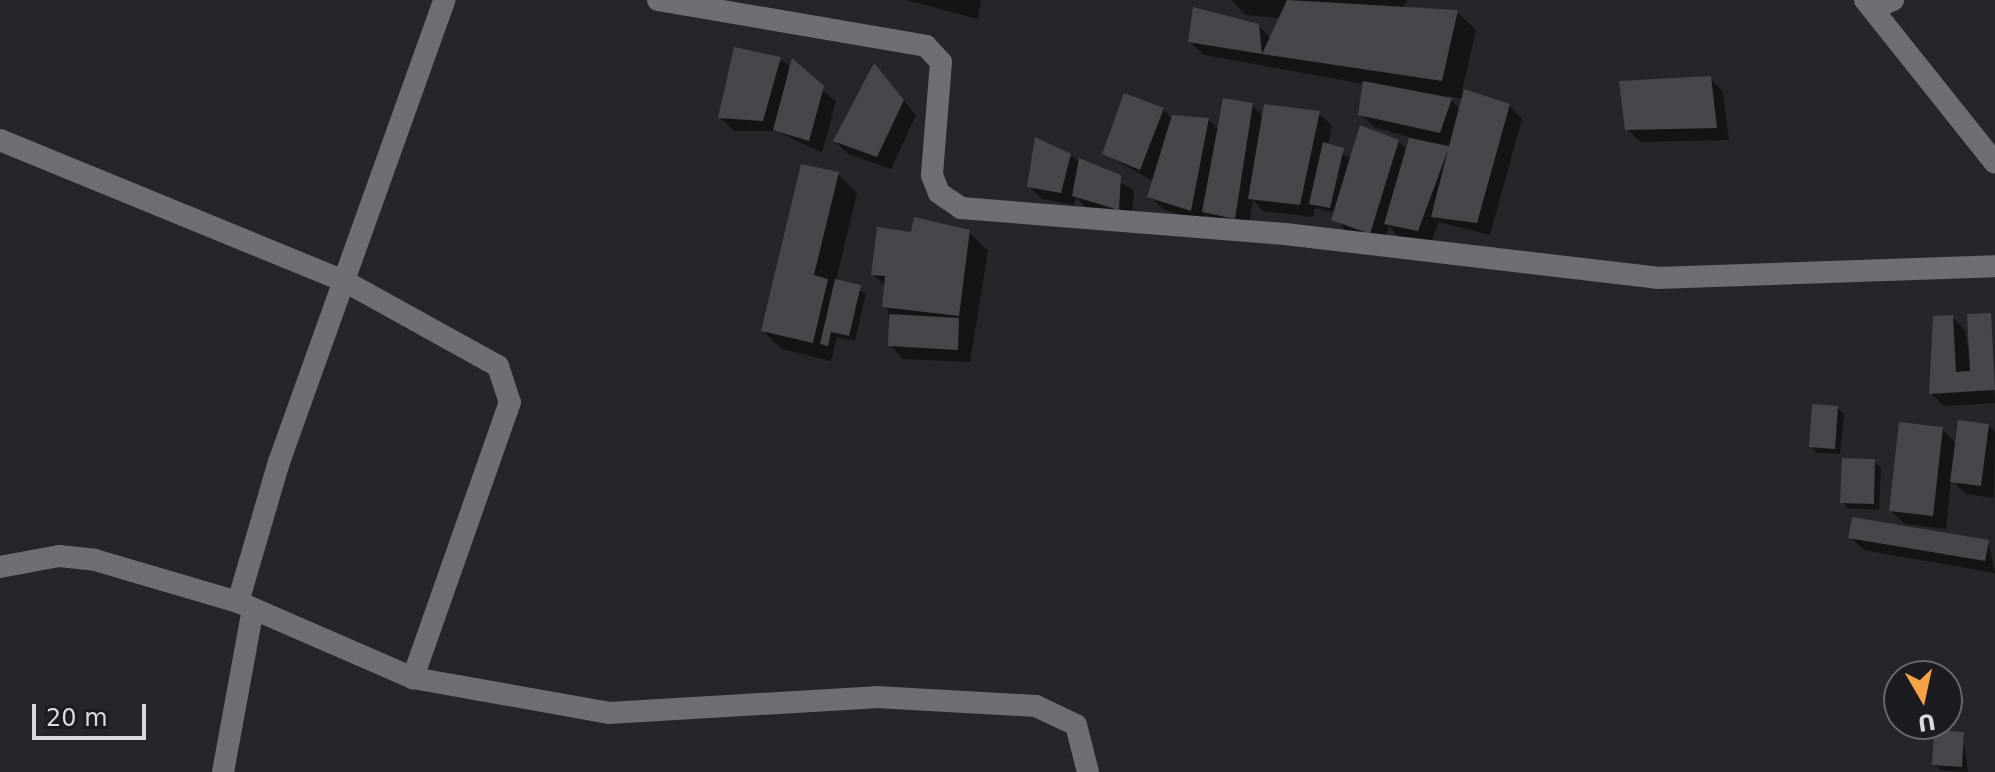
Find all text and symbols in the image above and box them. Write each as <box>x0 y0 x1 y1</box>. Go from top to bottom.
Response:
north arrow <box>1883 660 1963 740</box>
scale bar <box>36 688 150 738</box>
text: 20 m <box>46 704 108 732</box>
text: U <box>1916 708 1937 736</box>

